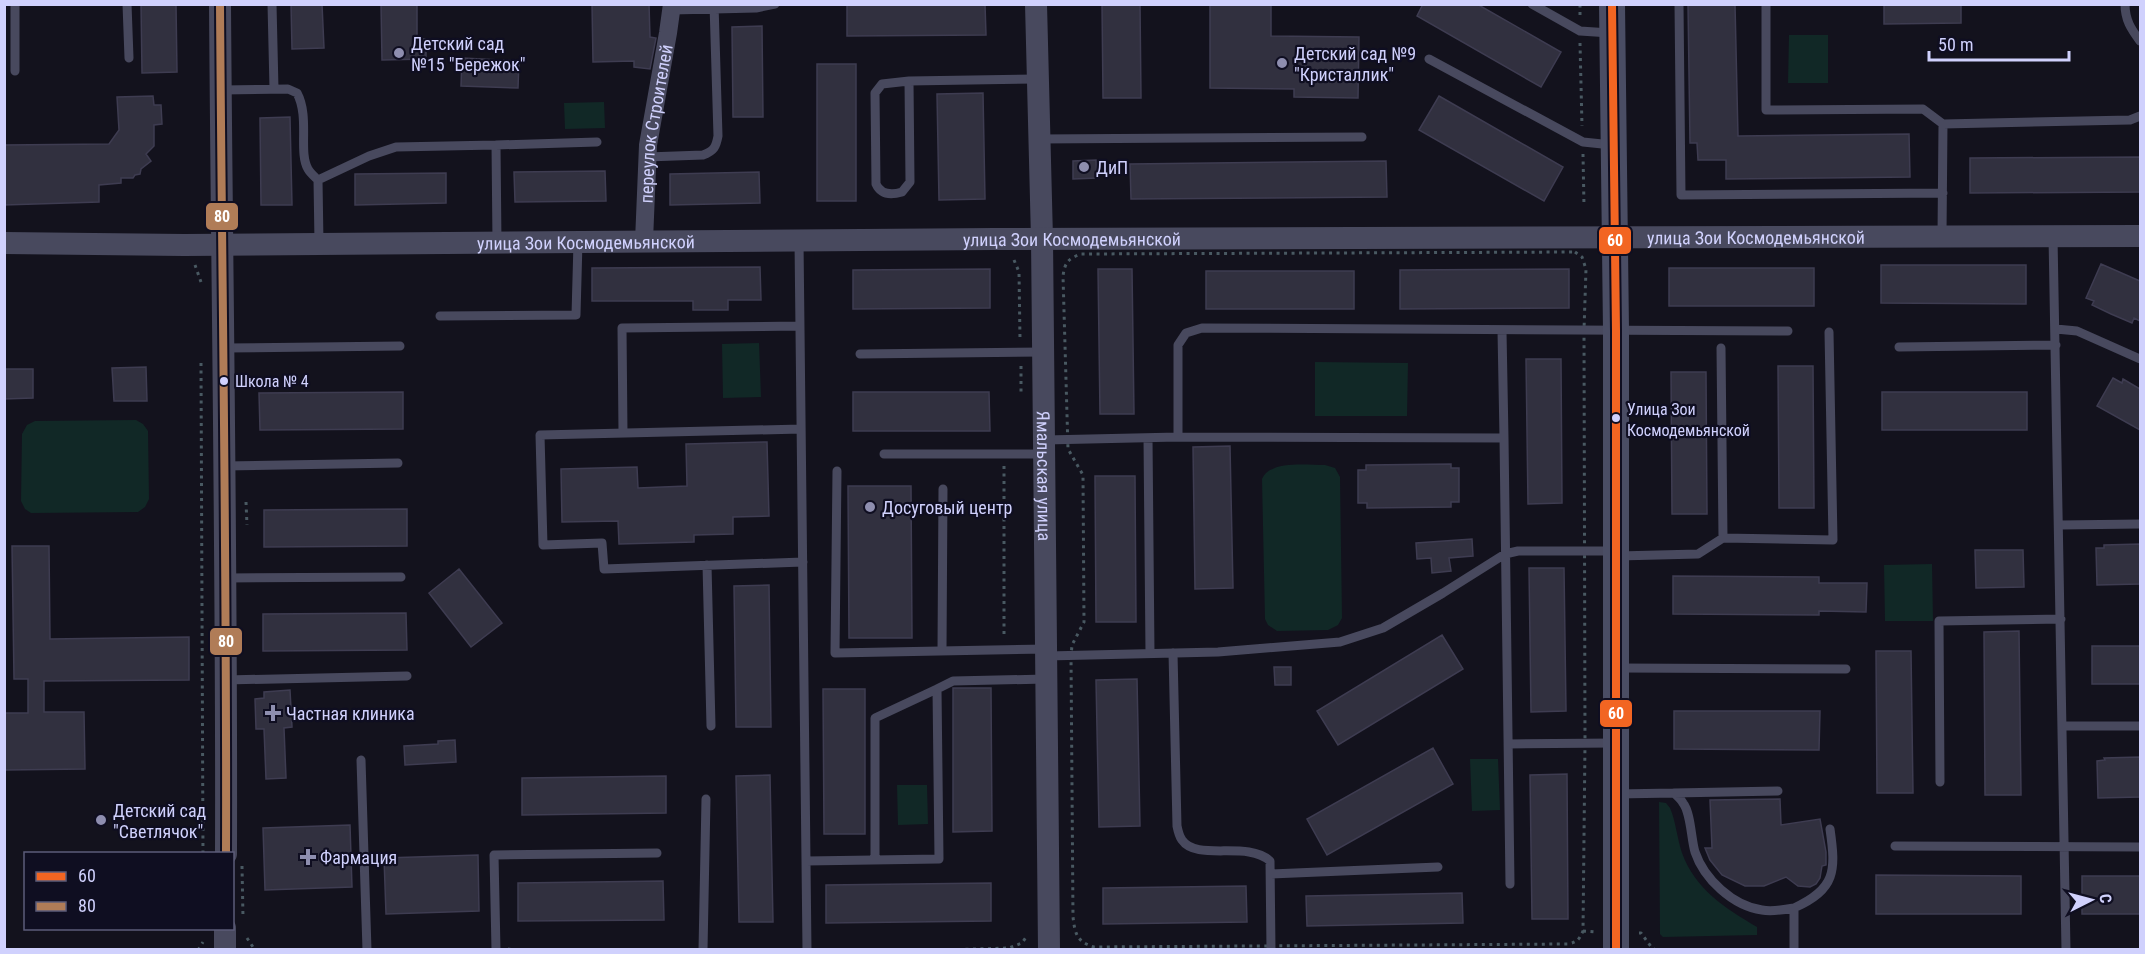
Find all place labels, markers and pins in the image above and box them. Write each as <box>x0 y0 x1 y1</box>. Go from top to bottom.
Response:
place label: Детский сад №15 "Бережок" <box>411 33 525 75</box>
place label: Детский сад №9 "Кристаллик" <box>1294 43 1416 85</box>
marker: Детский сад №15 "Бережок" <box>392 46 406 60</box>
marker: Детский сад №9 "Кристаллик" <box>1275 56 1289 70</box>
place label: ДиП <box>1096 157 1128 178</box>
marker: ДиП <box>1077 160 1091 174</box>
place label: Школа № 4 <box>235 372 309 391</box>
marker: Школа № 4 <box>218 375 230 387</box>
place label: Улица Зои Космодемьянской <box>1627 400 1750 440</box>
marker: Улица Зои Космодемьянской <box>1610 412 1622 424</box>
place label: Досуговый центр <box>882 497 1013 518</box>
marker: Досуговый центр <box>863 500 877 514</box>
place label: Частная клиника <box>286 703 415 724</box>
marker: Частная клиника <box>264 704 282 722</box>
place label: Детский сад "Светлячок" <box>113 800 207 842</box>
marker: Детский сад "Светлячок" <box>94 813 108 827</box>
place label: Фармация <box>320 847 397 868</box>
marker: Фармация <box>301 850 315 864</box>

